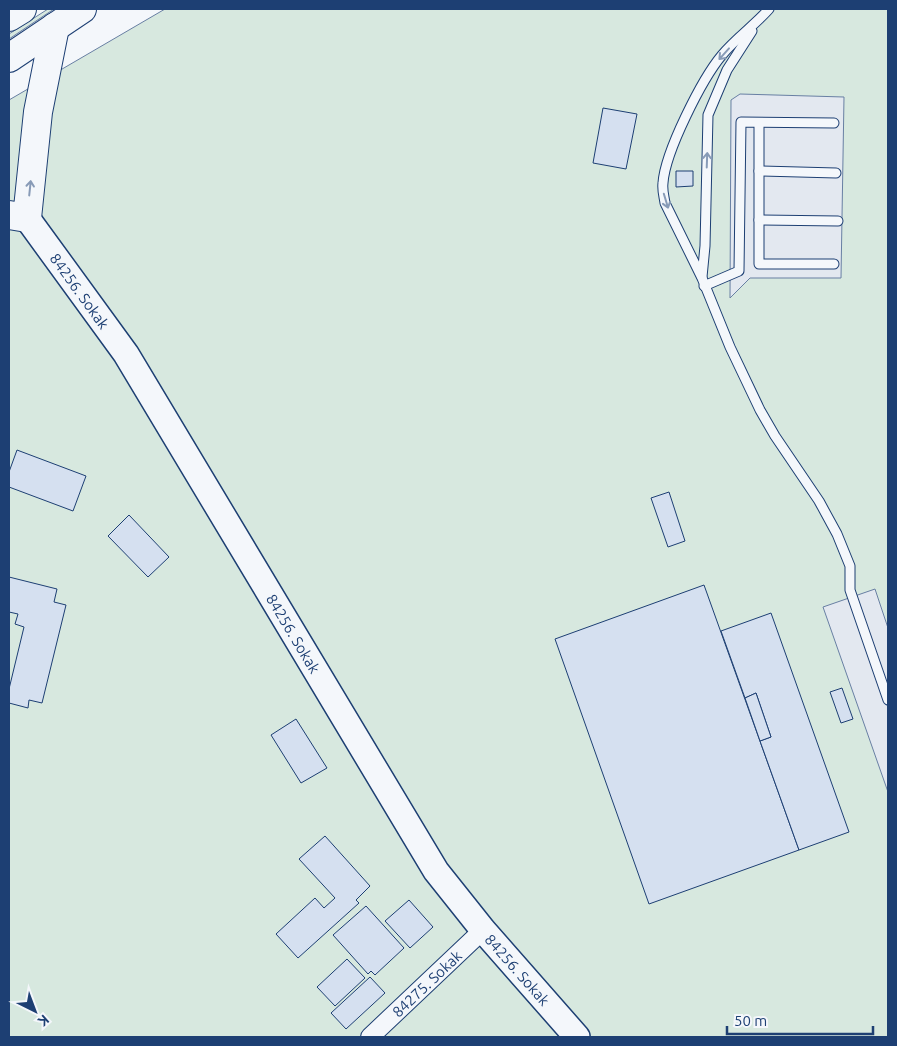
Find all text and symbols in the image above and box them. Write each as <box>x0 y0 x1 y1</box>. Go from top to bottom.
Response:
one-way arrow <box>718 47 730 60</box>
one-way arrow <box>702 152 712 168</box>
one-way arrow <box>25 180 35 196</box>
one-way arrow <box>661 192 671 208</box>
street label: 84256. Sokak <box>47 250 113 332</box>
street label: 84256. Sokak <box>263 591 324 676</box>
street label: 84256. Sokak <box>482 930 554 1009</box>
street label: 84275. Sokak <box>388 946 465 1020</box>
north arrow <box>10 986 60 1036</box>
scale bar <box>727 1004 873 1036</box>
text: K <box>34 1012 53 1030</box>
text: 50 m <box>734 1012 767 1029</box>

